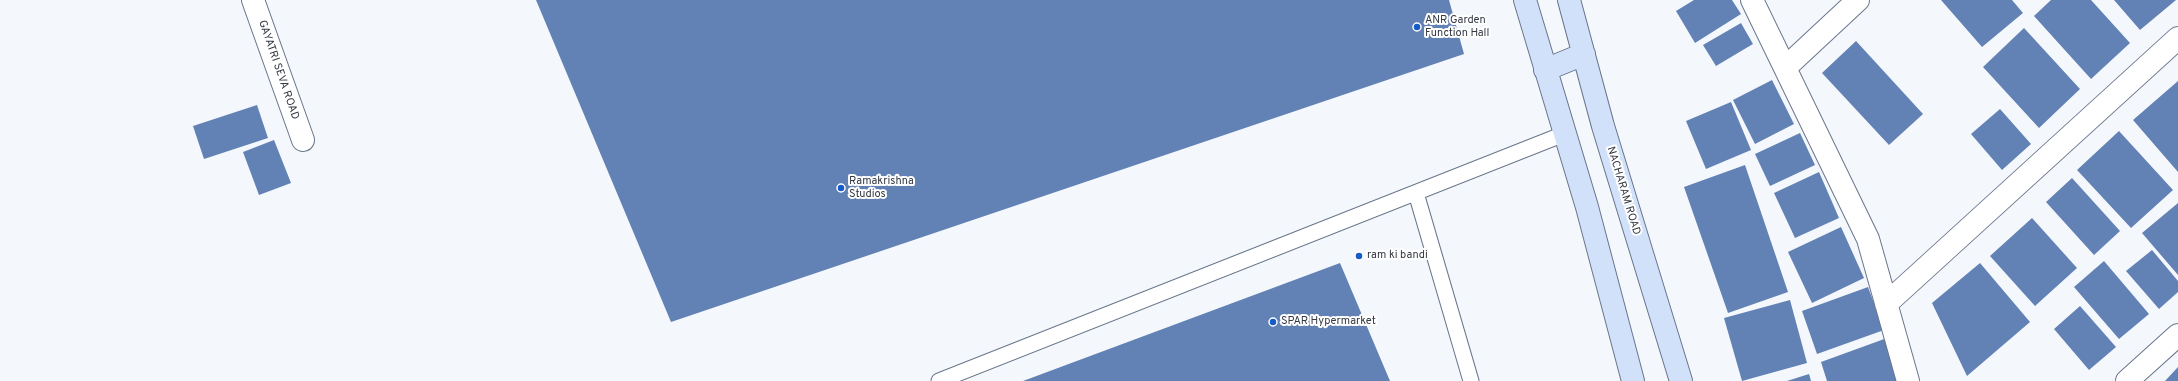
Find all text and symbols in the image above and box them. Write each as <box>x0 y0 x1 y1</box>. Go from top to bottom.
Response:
place label: ANR Garden Function Hall <box>1425 14 1489 40</box>
street label: GAYATRI SEVA ROAD <box>255 19 301 121</box>
marker: ANR Garden Function Hall <box>1412 22 1422 32</box>
street label: NACHARAM ROAD <box>1603 145 1643 237</box>
place label: Ramakrishna Studios <box>849 175 914 201</box>
marker: Ramakrishna Studios <box>836 183 846 193</box>
place label: ram ki bandi <box>1367 249 1428 263</box>
marker: ram ki bandi <box>1354 251 1364 261</box>
place label: SPAR Hypermarket <box>1281 315 1376 329</box>
marker: SPAR Hypermarket <box>1268 317 1278 327</box>

